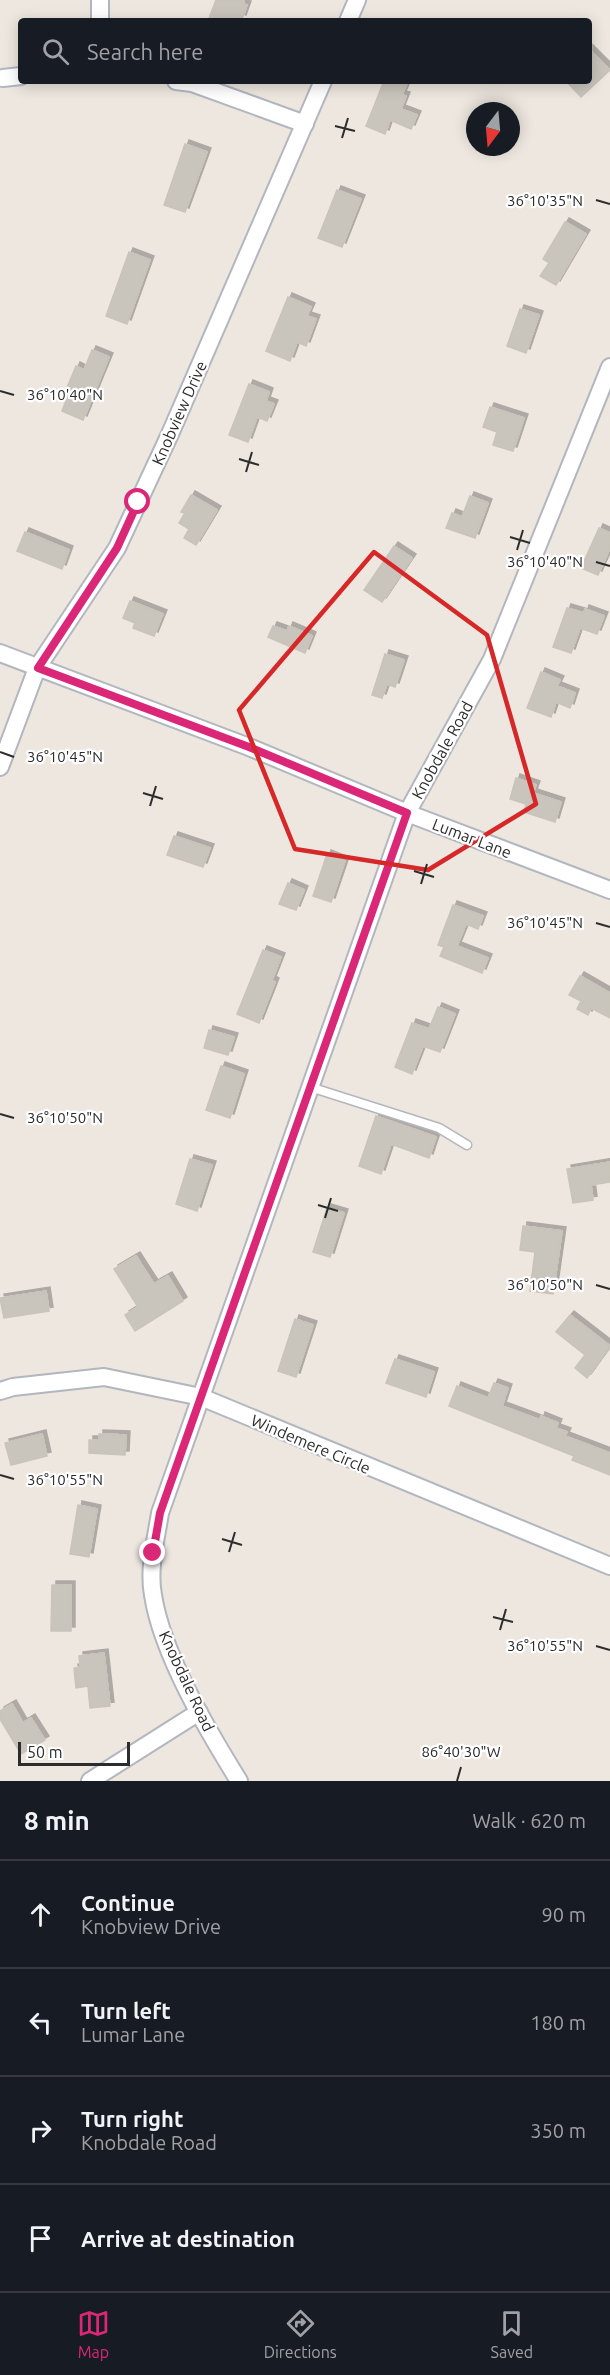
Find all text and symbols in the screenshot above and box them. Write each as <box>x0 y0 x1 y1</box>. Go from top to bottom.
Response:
search box <box>18 18 592 84</box>
icon: search <box>39 35 72 68</box>
text: Search here <box>87 39 203 64</box>
north arrow <box>466 102 520 156</box>
text: 36°10'35"N <box>507 192 583 209</box>
street label: Knobview Drive <box>148 358 210 468</box>
text: 36°10'40"N <box>27 386 103 403</box>
route start <box>124 488 150 514</box>
text: 36°10'40"N <box>507 553 583 570</box>
street label: Knobdale Road <box>408 698 476 802</box>
text: 36°10'45"N <box>27 748 103 765</box>
street label: Lumar Lane <box>430 815 514 861</box>
text: 36°10'45"N <box>507 914 583 931</box>
text: 36°10'50"N <box>27 1109 103 1126</box>
text: 36°10'50"N <box>507 1276 583 1293</box>
street label: Windemere Circle <box>249 1411 373 1477</box>
text: 36°10'55"N <box>27 1471 103 1488</box>
route end <box>139 1539 165 1565</box>
street label: Knobdale Road <box>156 1628 218 1734</box>
text: 36°10'55"N <box>507 1637 583 1654</box>
scale bar <box>18 1739 130 1766</box>
text: 50 m <box>27 1743 63 1761</box>
text: 86°40'30"W <box>421 1743 501 1760</box>
text: 8 min <box>24 1806 90 1835</box>
text: Walk · 620 m <box>473 1809 586 1832</box>
text: Continue <box>81 1890 175 1915</box>
icon: ahead <box>24 1898 57 1931</box>
text: 90 m <box>542 1903 586 1926</box>
text: Knobview Drive <box>81 1915 221 1938</box>
text: Turn left <box>81 1998 171 2023</box>
icon: left <box>24 2006 57 2039</box>
text: 180 m <box>530 2011 586 2034</box>
text: Lumar Lane <box>81 2023 185 2046</box>
text: Turn right <box>81 2106 183 2131</box>
icon: right <box>24 2114 57 2147</box>
text: 350 m <box>530 2119 586 2142</box>
text: Knobdale Road <box>81 2131 217 2154</box>
icon: arrive <box>24 2222 57 2255</box>
text: Arrive at destination <box>81 2226 295 2251</box>
tab: Map <box>77 2307 110 2361</box>
tab: Directions <box>264 2307 337 2361</box>
tab: Saved <box>491 2307 533 2361</box>

